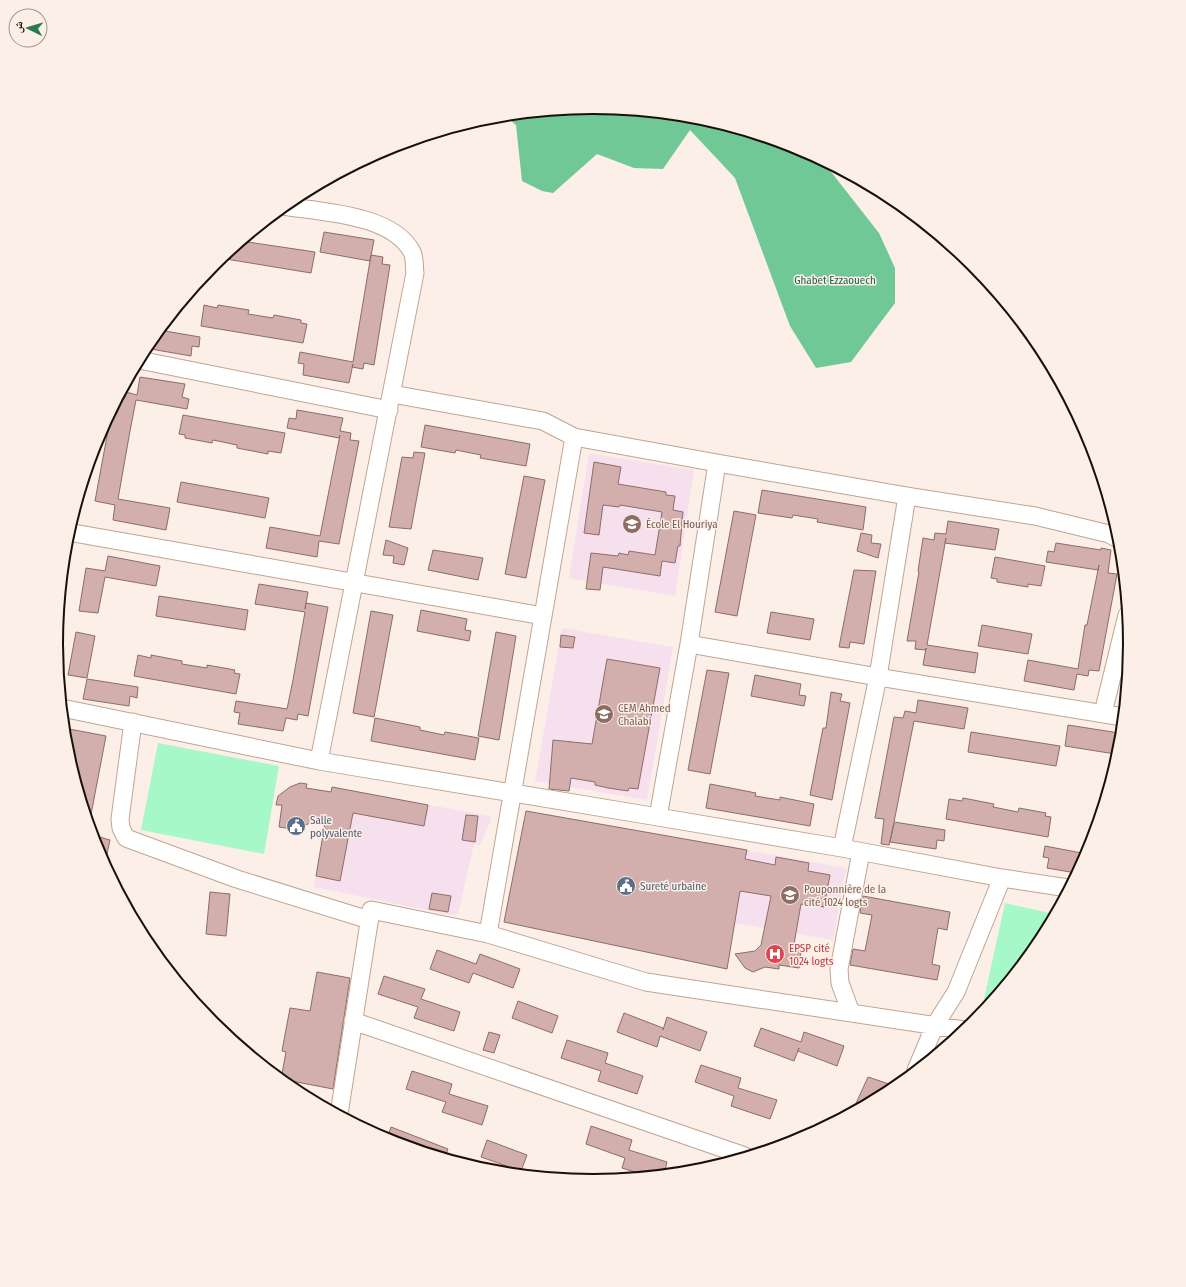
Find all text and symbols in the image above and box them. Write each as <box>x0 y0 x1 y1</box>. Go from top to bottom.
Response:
north arrow <box>8 8 48 48</box>
text: ش <box>12 20 27 34</box>
park label: Ghabet Ezzaouech <box>794 274 876 287</box>
school or university icon: École El Houriya <box>621 513 643 535</box>
place label: École El Houriya <box>646 517 718 531</box>
place label: CEM Ahmed Chalabi <box>618 702 671 728</box>
school or university icon: CEM Ahmed Chalabi <box>593 703 615 725</box>
place label: Salle polyvalente <box>310 814 362 840</box>
public building icon: Salle polyvalente <box>285 815 307 837</box>
public building icon: Sureté urbaine <box>615 875 637 897</box>
place label: Sureté urbaine <box>640 880 706 893</box>
place label: Pouponnière de la cité 1024 logts <box>804 883 886 909</box>
school or university icon: Pouponnière de la cité 1024 logts <box>779 884 801 906</box>
place label: EPSP cité 1024 logts <box>789 942 834 968</box>
hospital icon: EPSP cité 1024 logts <box>764 943 786 965</box>

